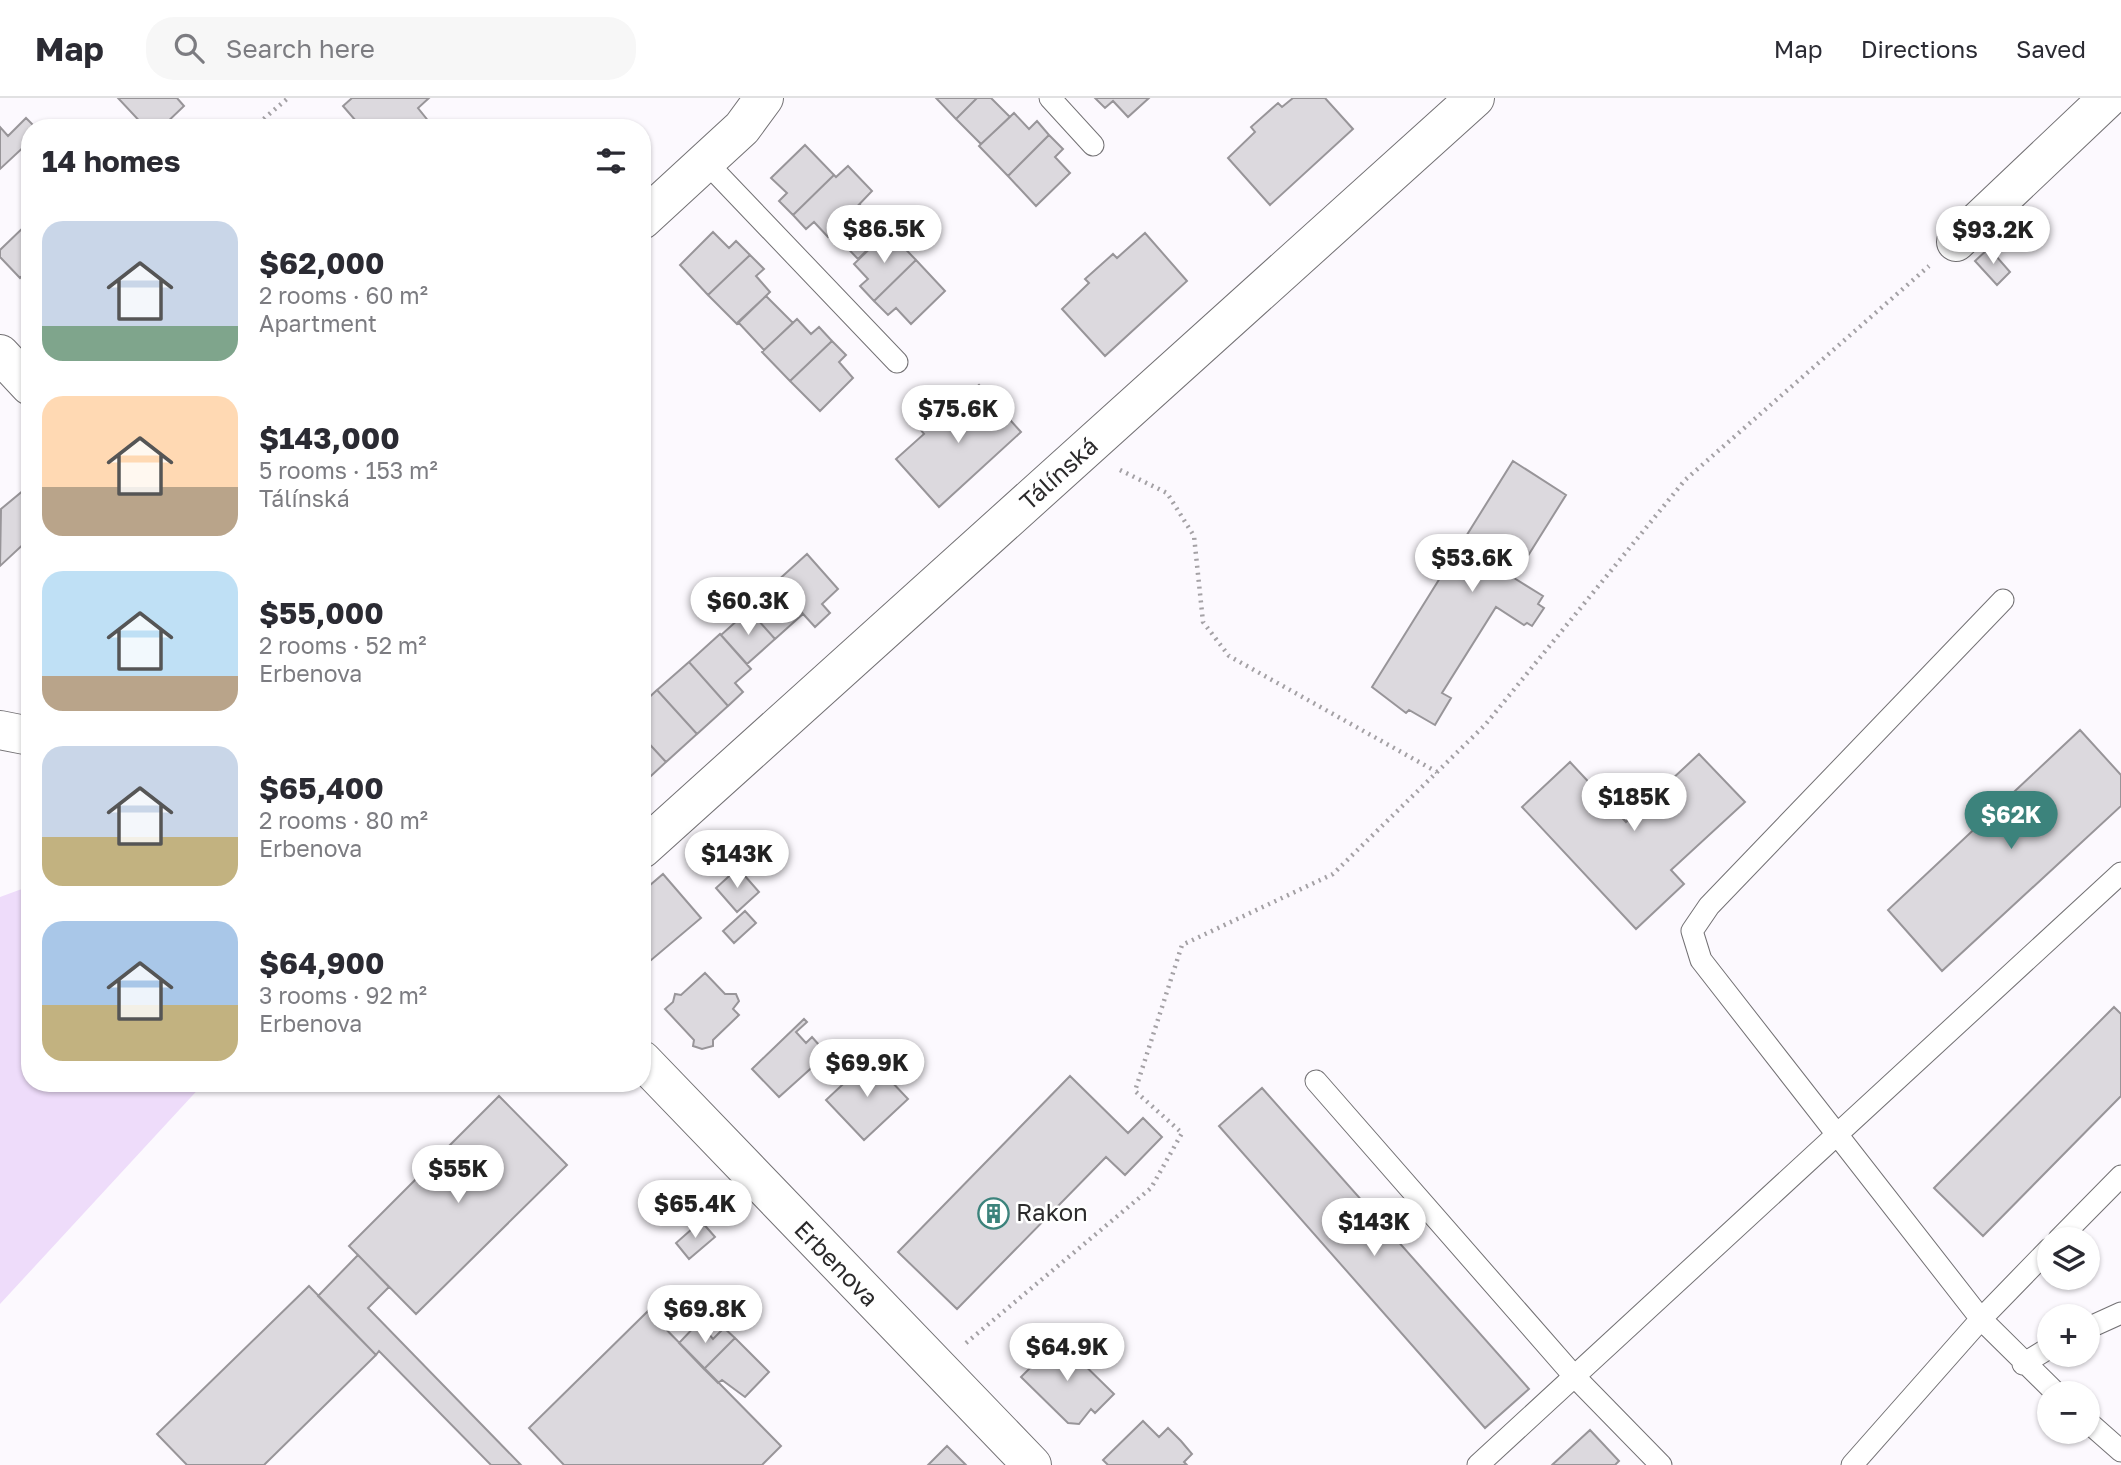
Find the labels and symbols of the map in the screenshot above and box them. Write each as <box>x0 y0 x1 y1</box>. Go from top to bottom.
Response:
pin: $86.5K <box>827 206 941 265</box>
pin: $93.2K <box>1936 206 2050 266</box>
pin: $75.6K <box>901 386 1015 445</box>
street label: Tálínská <box>1013 430 1103 515</box>
pin: $53.6K <box>1415 534 1529 594</box>
pin: $60.3K <box>691 578 805 637</box>
pin: $185K <box>1585 774 1683 833</box>
pin: $62K <box>1970 792 2052 851</box>
pin: $143K <box>688 830 786 890</box>
pin: $69.9K <box>810 1040 924 1099</box>
pin: $55K <box>417 1146 499 1205</box>
pin: $65.4K <box>638 1180 752 1240</box>
building icon: Rakon <box>976 1196 1010 1230</box>
place label: Rakon <box>1016 1197 1088 1226</box>
pin: $143K <box>1325 1198 1423 1258</box>
street label: Erbenova <box>789 1214 885 1312</box>
pin: $69.8K <box>648 1286 762 1345</box>
pin: $64.9K <box>1010 1324 1124 1383</box>

